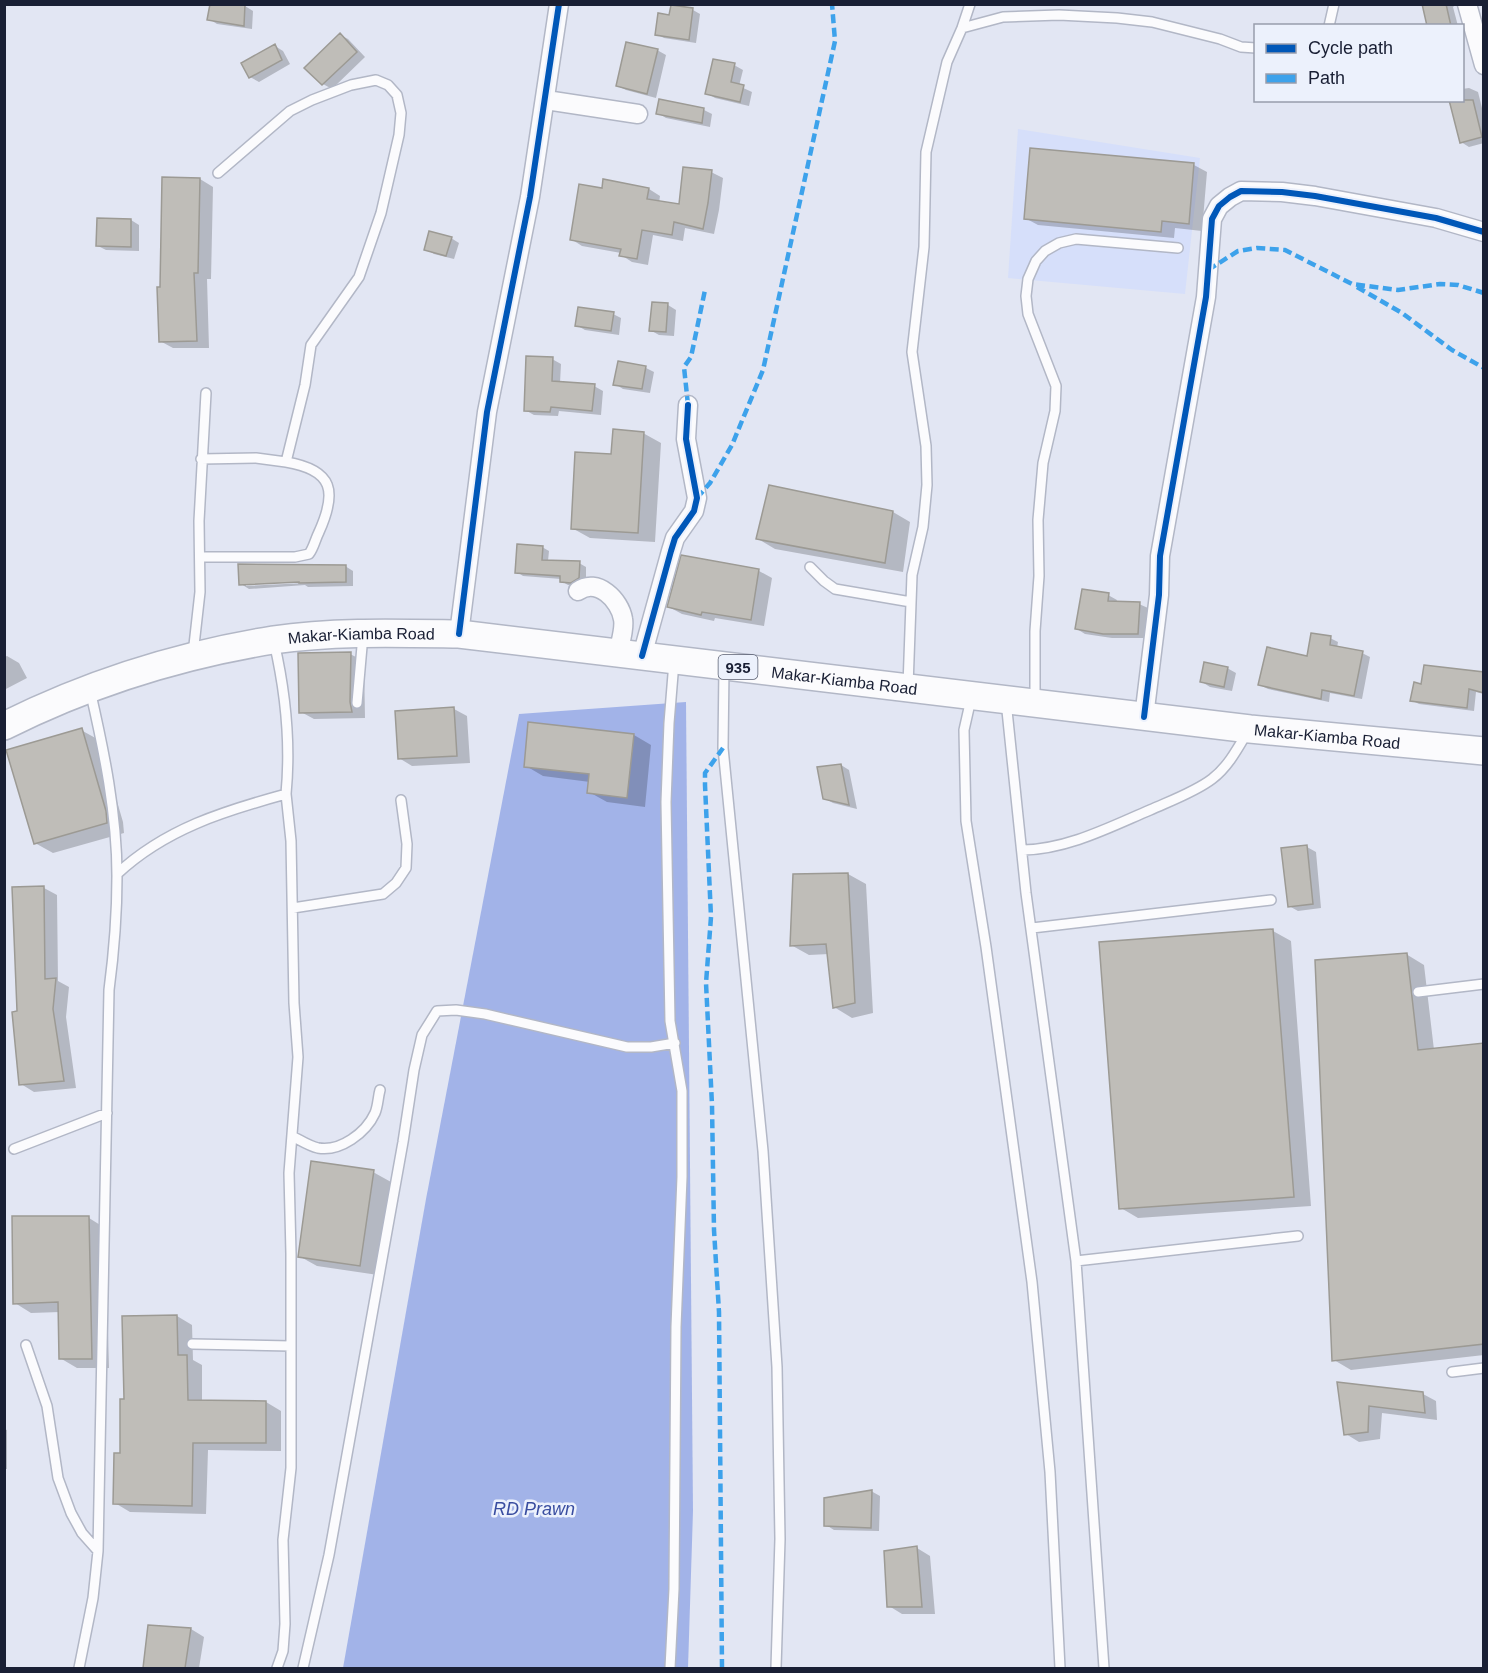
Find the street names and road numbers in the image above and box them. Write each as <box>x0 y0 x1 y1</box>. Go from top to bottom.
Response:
street label: Makar-Kiamba Road <box>287 625 435 646</box>
road number: 935 <box>718 655 758 679</box>
street label: Makar-Kiamba Road <box>771 663 918 697</box>
street label: Makar-Kiamba Road <box>1253 721 1401 752</box>

